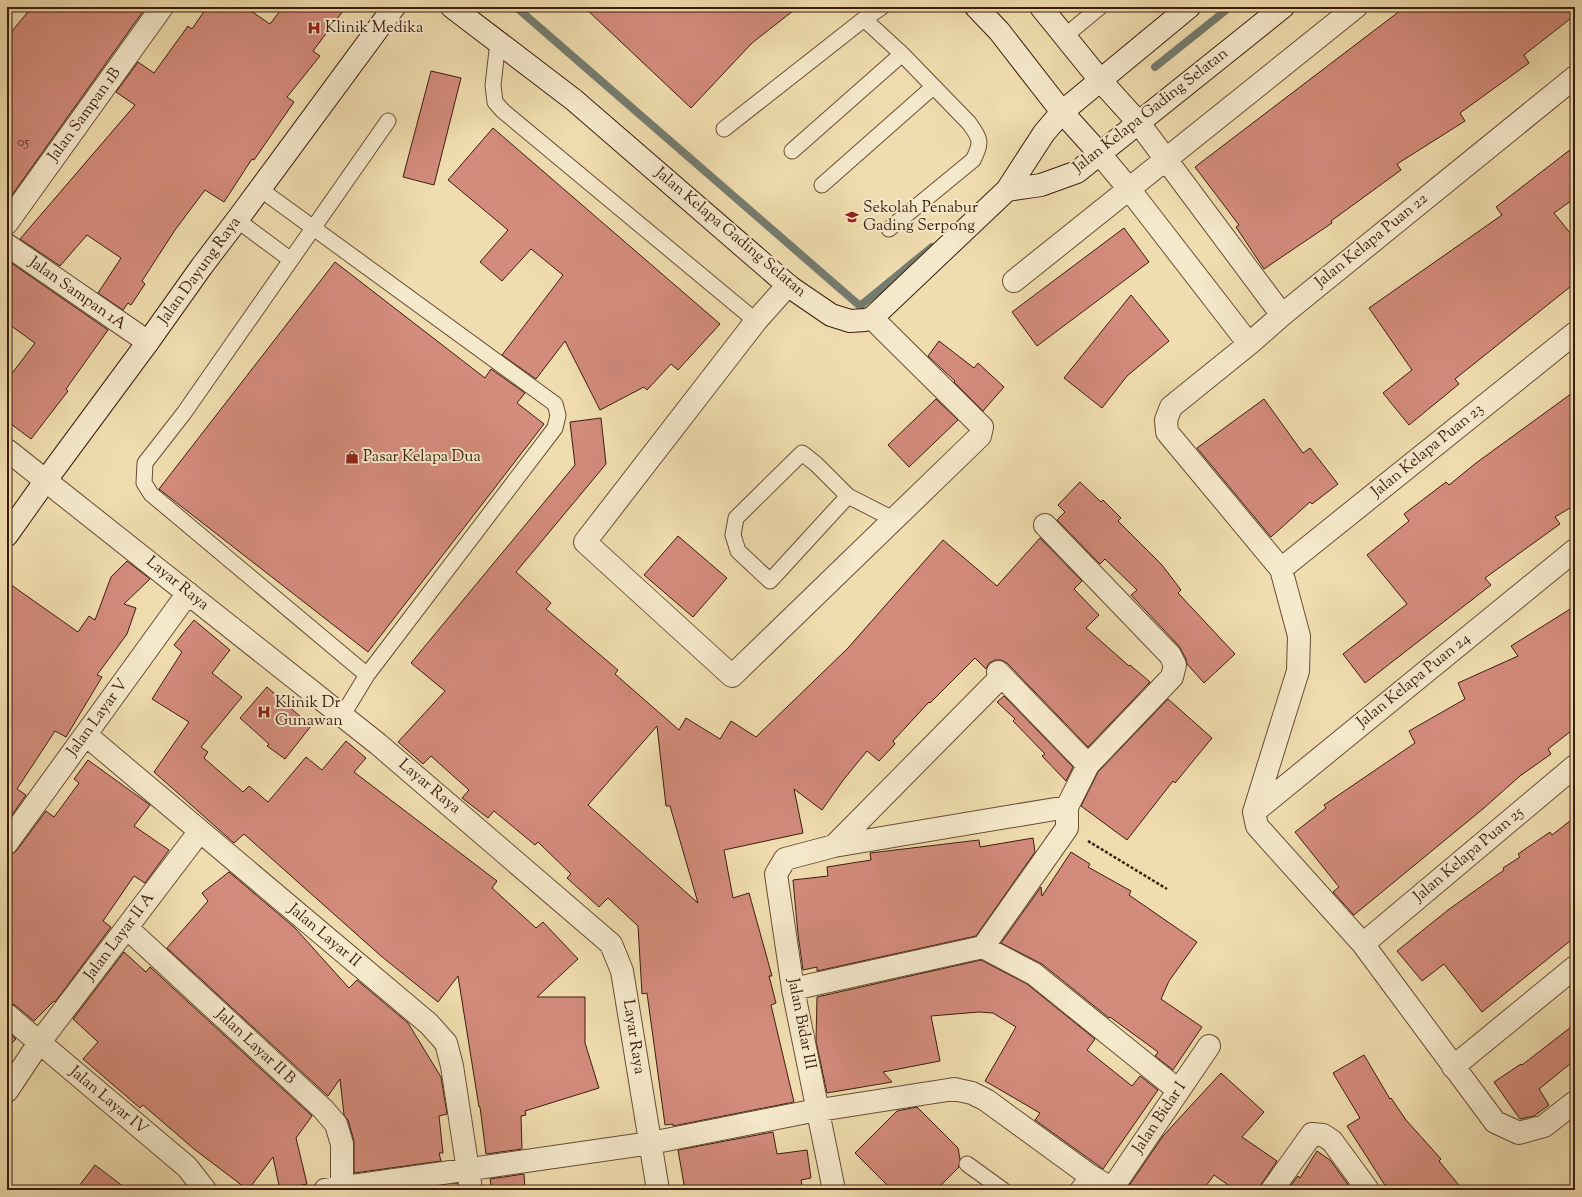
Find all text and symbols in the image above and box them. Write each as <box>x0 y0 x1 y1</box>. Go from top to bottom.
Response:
place label: Klinik Medika <box>325 17 424 40</box>
hospital icon: Klinik Medika <box>306 20 322 36</box>
street label: Jalan Kelapa Gading Selatan <box>1068 43 1234 180</box>
street label: Jalan Sampan 1B <box>42 63 127 168</box>
house number: 05 <box>17 133 29 153</box>
street label: Jalan Kelapa Gading Selatan <box>648 162 811 304</box>
street label: Jalan Kelapa Puan 22 <box>1310 188 1434 294</box>
place label: Sekolah Penabur Gading Serpong <box>863 197 978 238</box>
school or university icon: Sekolah Penabur Gading Serpong <box>844 209 860 225</box>
street label: Jalan Dayung Raya <box>152 212 247 330</box>
street label: Jalan Sampan 1A <box>23 251 130 336</box>
street label: Jalan Kelapa Puan 23 <box>1366 398 1489 504</box>
place label: Pasar Kelapa Dua <box>363 446 482 469</box>
shop icon: Pasar Kelapa Dua <box>344 449 360 465</box>
street label: Layar Raya <box>140 551 214 617</box>
street label: Jalan Kelapa Puan 24 <box>1352 628 1476 735</box>
street label: Jalan Layar V <box>61 674 134 762</box>
place label: Klinik Dr Gunawan <box>275 692 343 733</box>
hospital icon: Klinik Dr Gunawan <box>256 704 272 720</box>
street label: Layar Raya <box>393 754 466 820</box>
street label: Jalan Kelapa Puan 25 <box>1408 802 1529 909</box>
street label: Jalan Layar II A <box>79 888 161 987</box>
street label: Jalan Layar II <box>282 898 365 973</box>
street label: Jalan Bidar III <box>781 975 821 1072</box>
street label: Layar Raya <box>616 998 650 1077</box>
street label: Jalan Layar II B <box>209 1003 300 1090</box>
street label: Jalan Layar IV <box>63 1061 152 1141</box>
street label: Jalan Bidar I <box>1127 1078 1192 1159</box>

